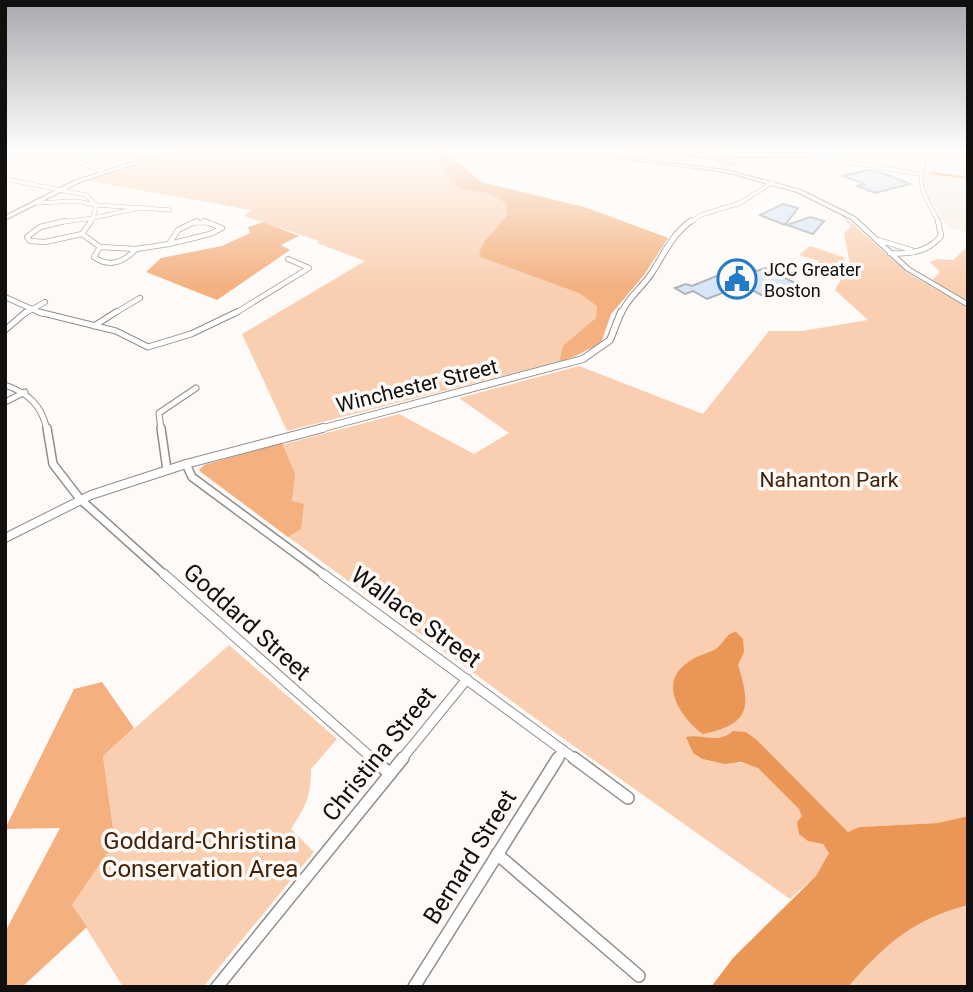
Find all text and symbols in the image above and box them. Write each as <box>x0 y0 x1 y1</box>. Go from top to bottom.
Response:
public building icon: JCC Greater Boston <box>716 258 758 300</box>
place label: JCC Greater Boston <box>764 259 861 301</box>
street label: Winchester Street <box>334 354 500 418</box>
park label: Nahanton Park <box>760 468 899 492</box>
street label: Goddard Street <box>178 558 316 686</box>
street label: Wallace Street <box>346 561 486 673</box>
street label: Christina Street <box>316 681 442 827</box>
street label: Bernard Street <box>418 785 522 929</box>
park label: Goddard-Christina Conservation Area <box>102 827 298 883</box>

